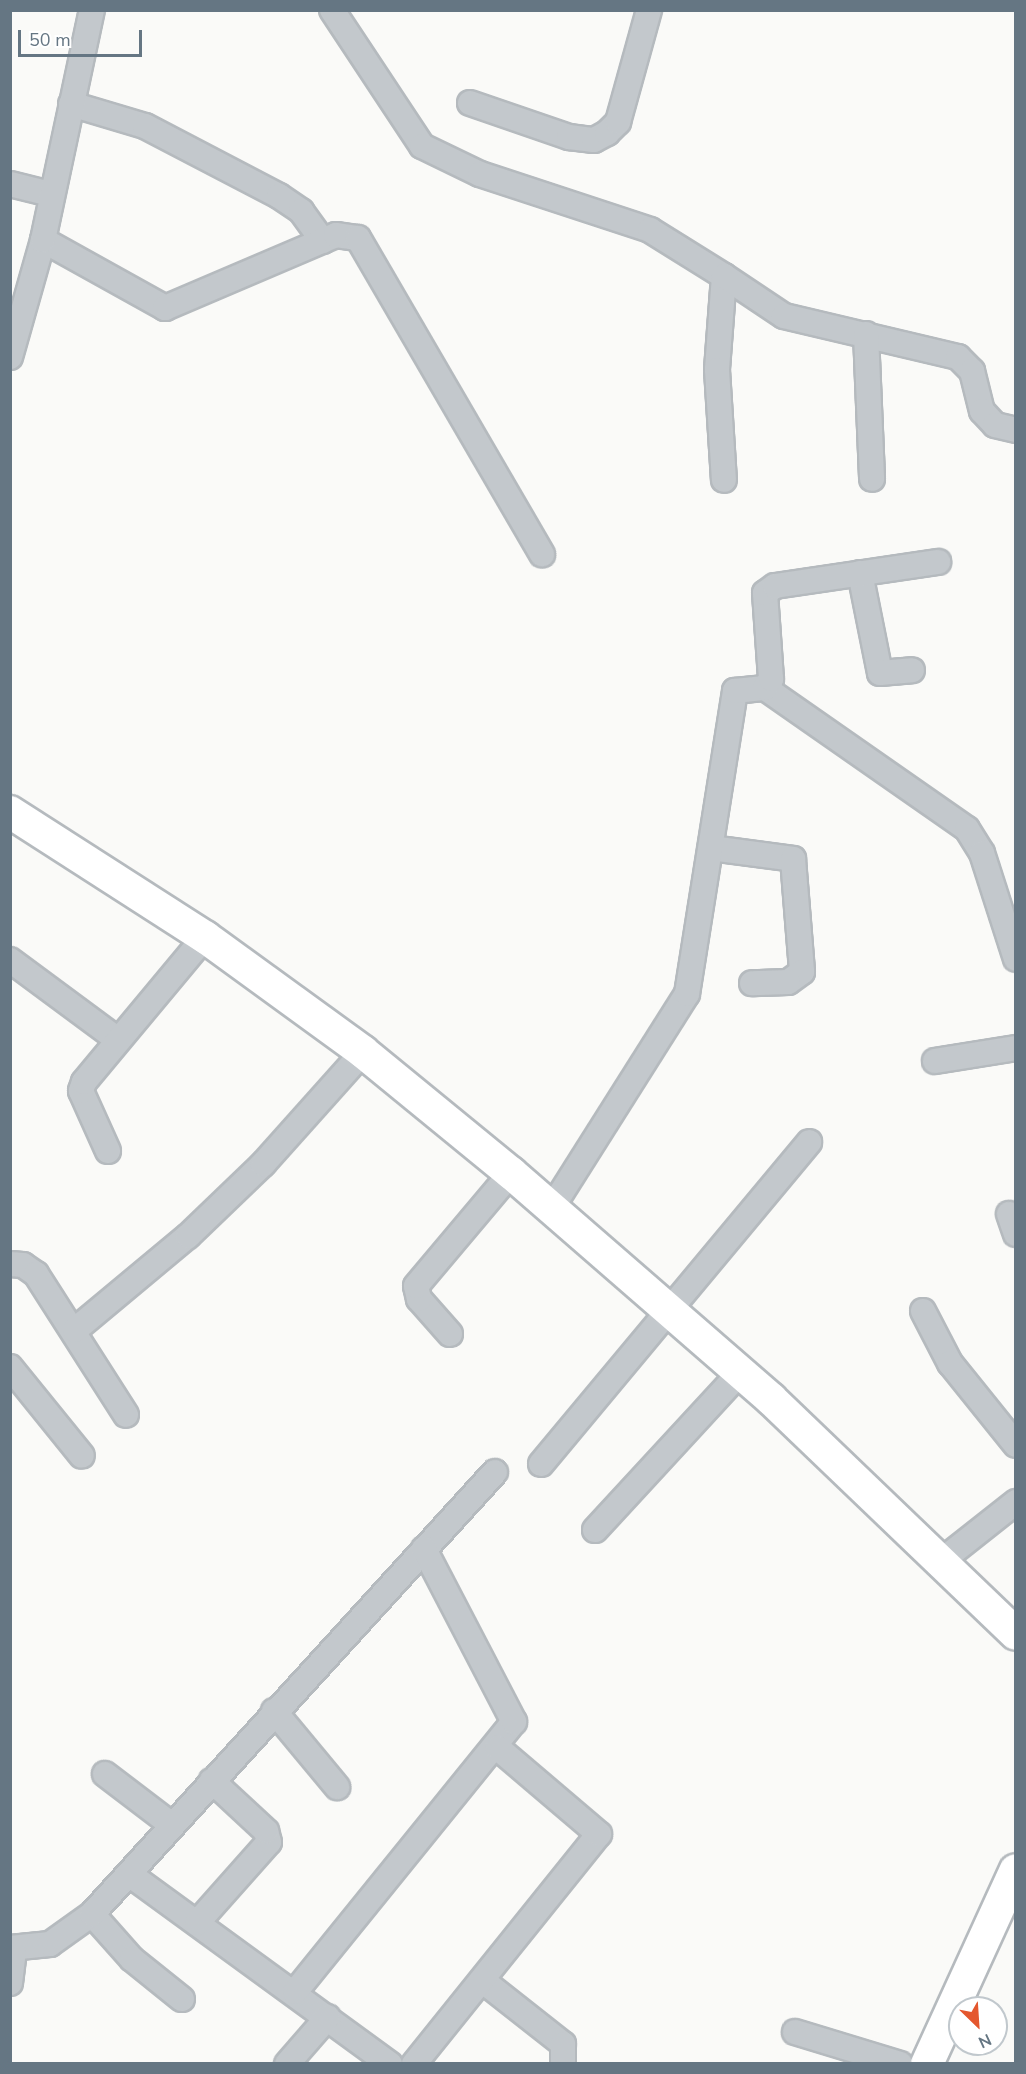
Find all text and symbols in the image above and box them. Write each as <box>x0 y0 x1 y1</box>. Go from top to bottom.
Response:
scale bar <box>21 18 146 56</box>
text: 50 m <box>29 28 71 52</box>
north arrow <box>948 1996 1008 2056</box>
text: N <box>975 2028 995 2053</box>

